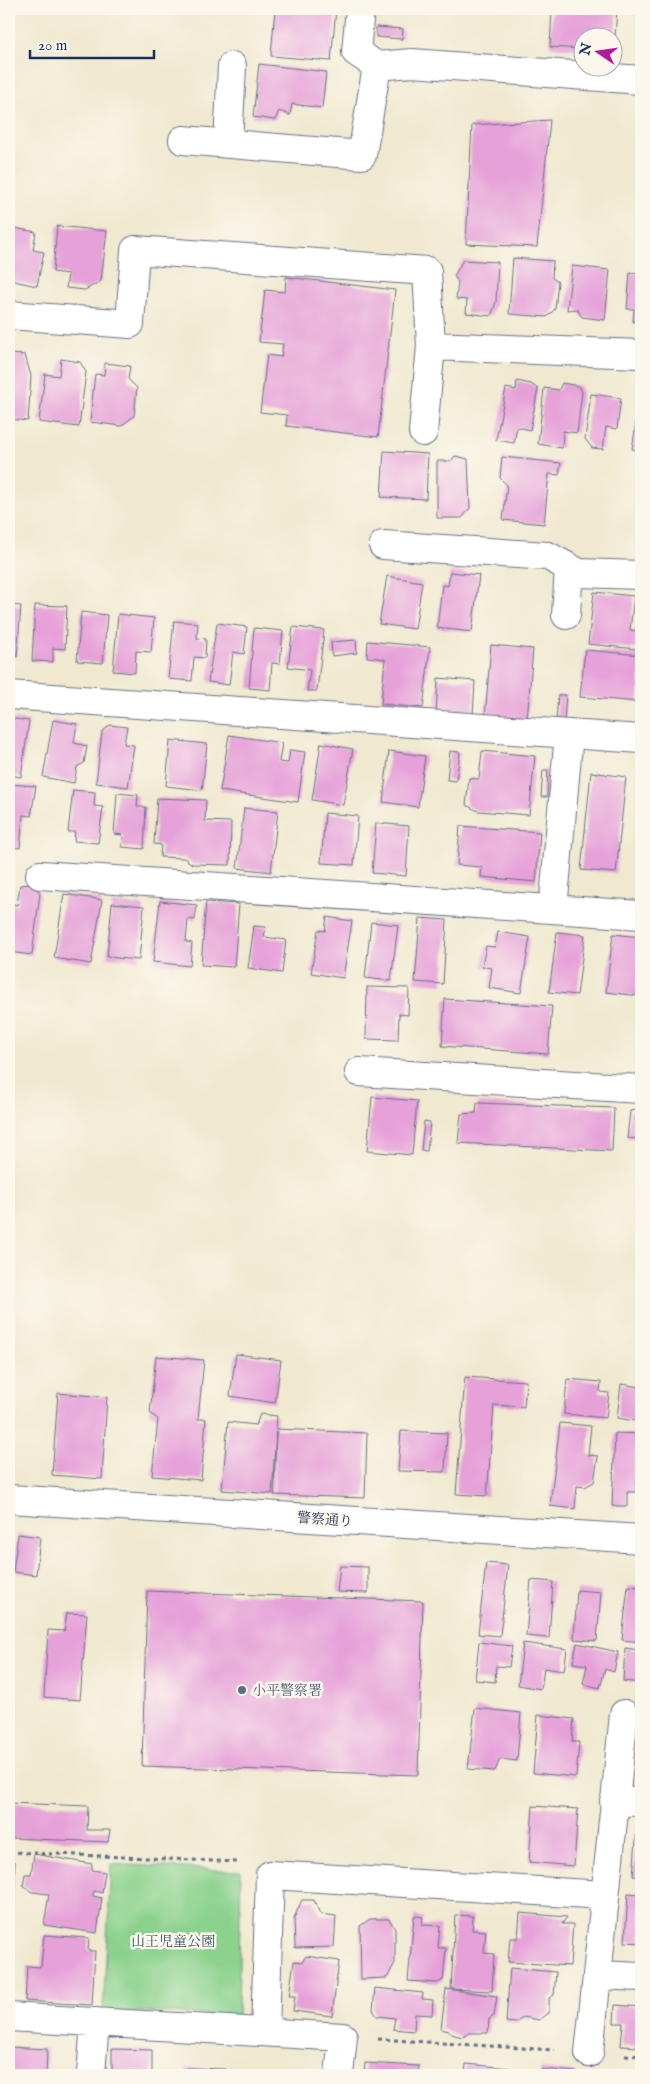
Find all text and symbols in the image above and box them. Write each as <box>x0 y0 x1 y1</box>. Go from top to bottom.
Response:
scale bar <box>30 28 154 60</box>
north arrow <box>572 28 622 78</box>
text: 20 m <box>38 36 68 55</box>
text: N <box>576 41 596 58</box>
street label: 警察通り <box>296 1509 353 1531</box>
place label: 小平警察署 <box>252 1682 322 1700</box>
marker: 小平警察署 <box>236 1684 248 1696</box>
park label: 山王児童公園 <box>131 1933 215 1951</box>

